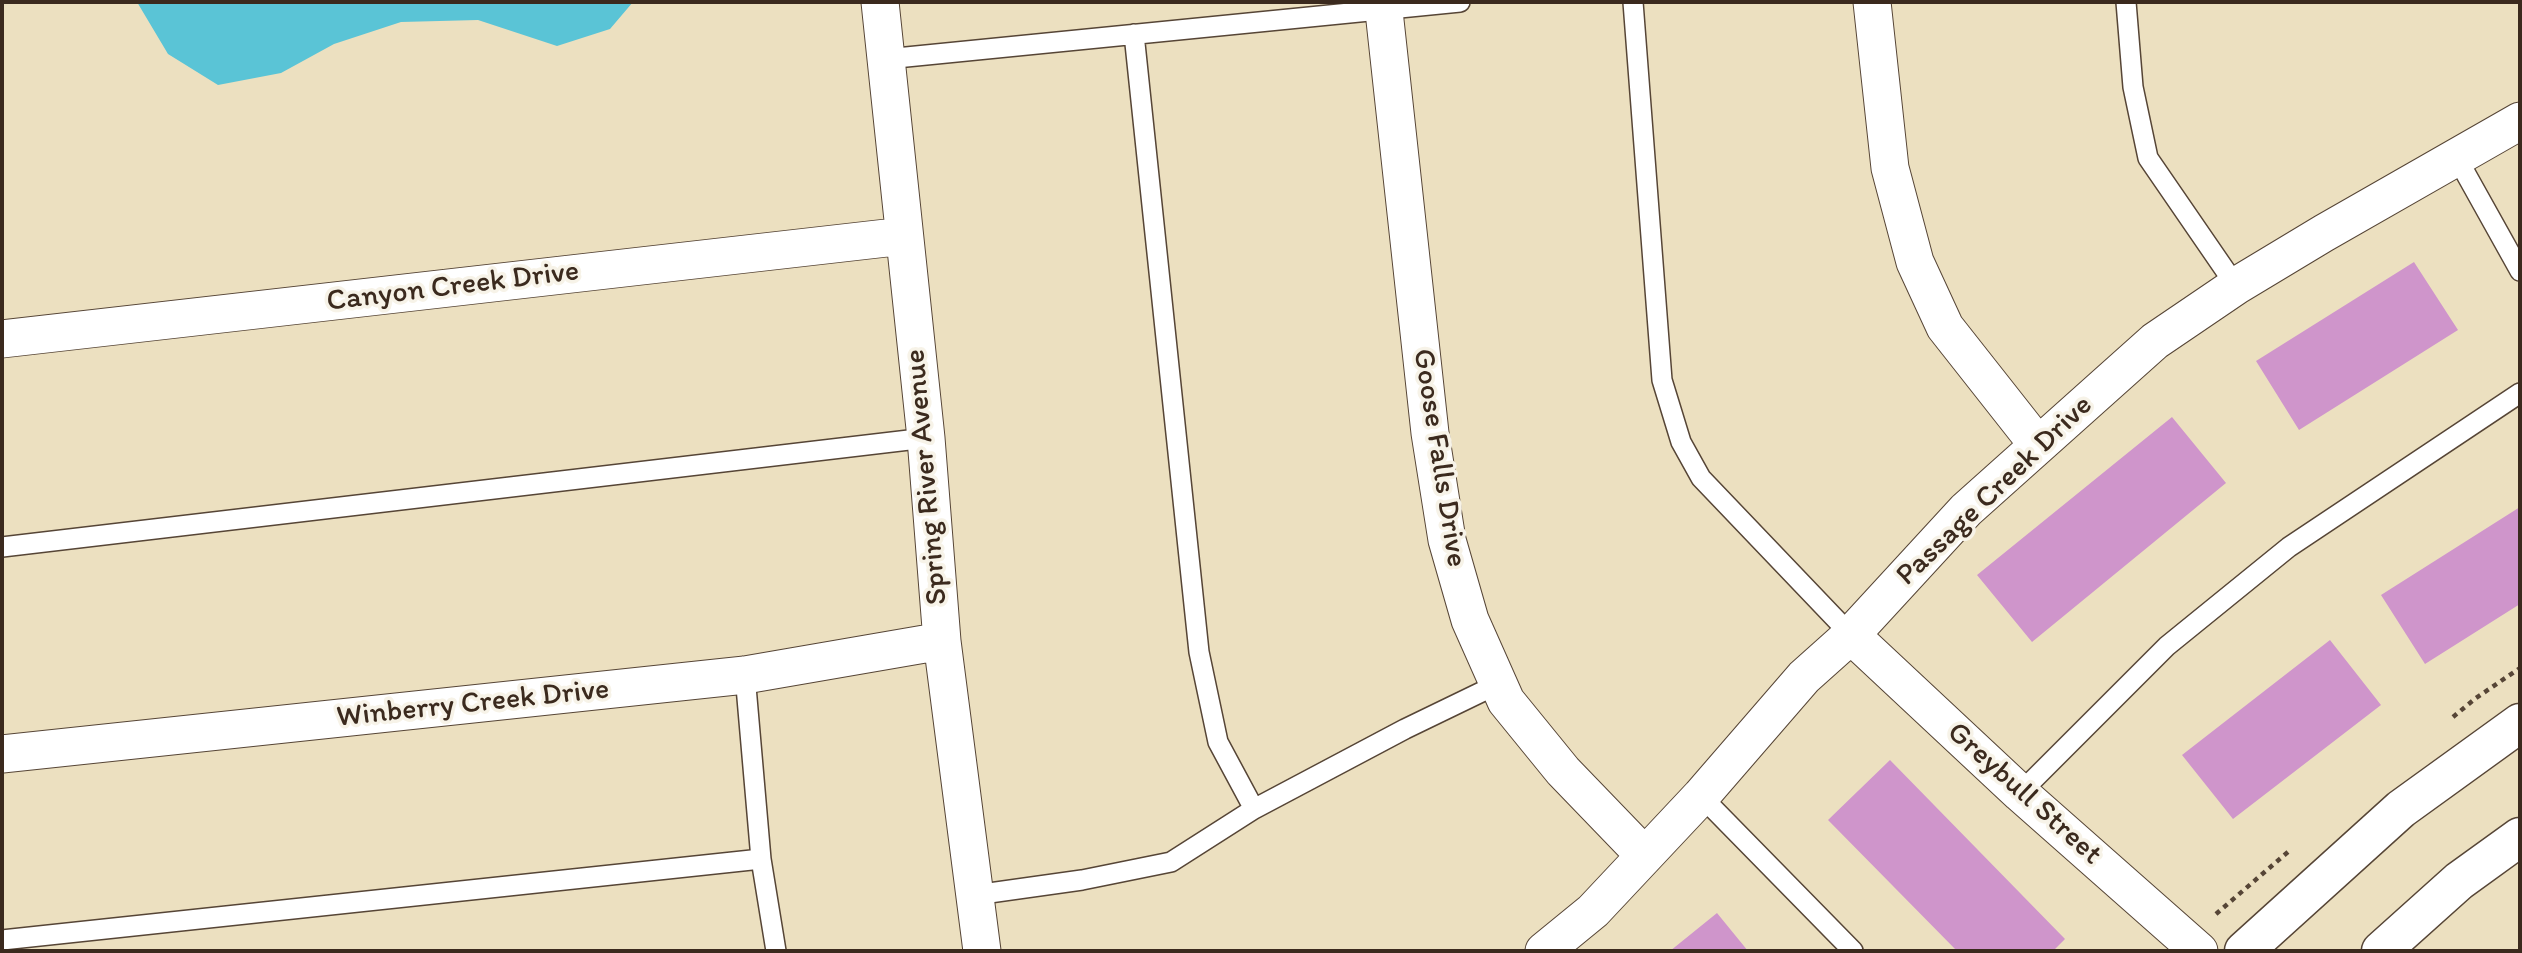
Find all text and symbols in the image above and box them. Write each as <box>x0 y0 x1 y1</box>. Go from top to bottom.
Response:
street label: Canyon Creek Drive <box>325 254 581 320</box>
street label: Goose Falls Drive <box>1404 346 1474 570</box>
street label: Spring River Avenue <box>898 348 956 606</box>
street label: Passage Creek Drive <box>1889 388 2101 594</box>
street label: Winberry Creek Drive <box>335 672 611 736</box>
street label: Greybull Street <box>1939 715 2109 873</box>

